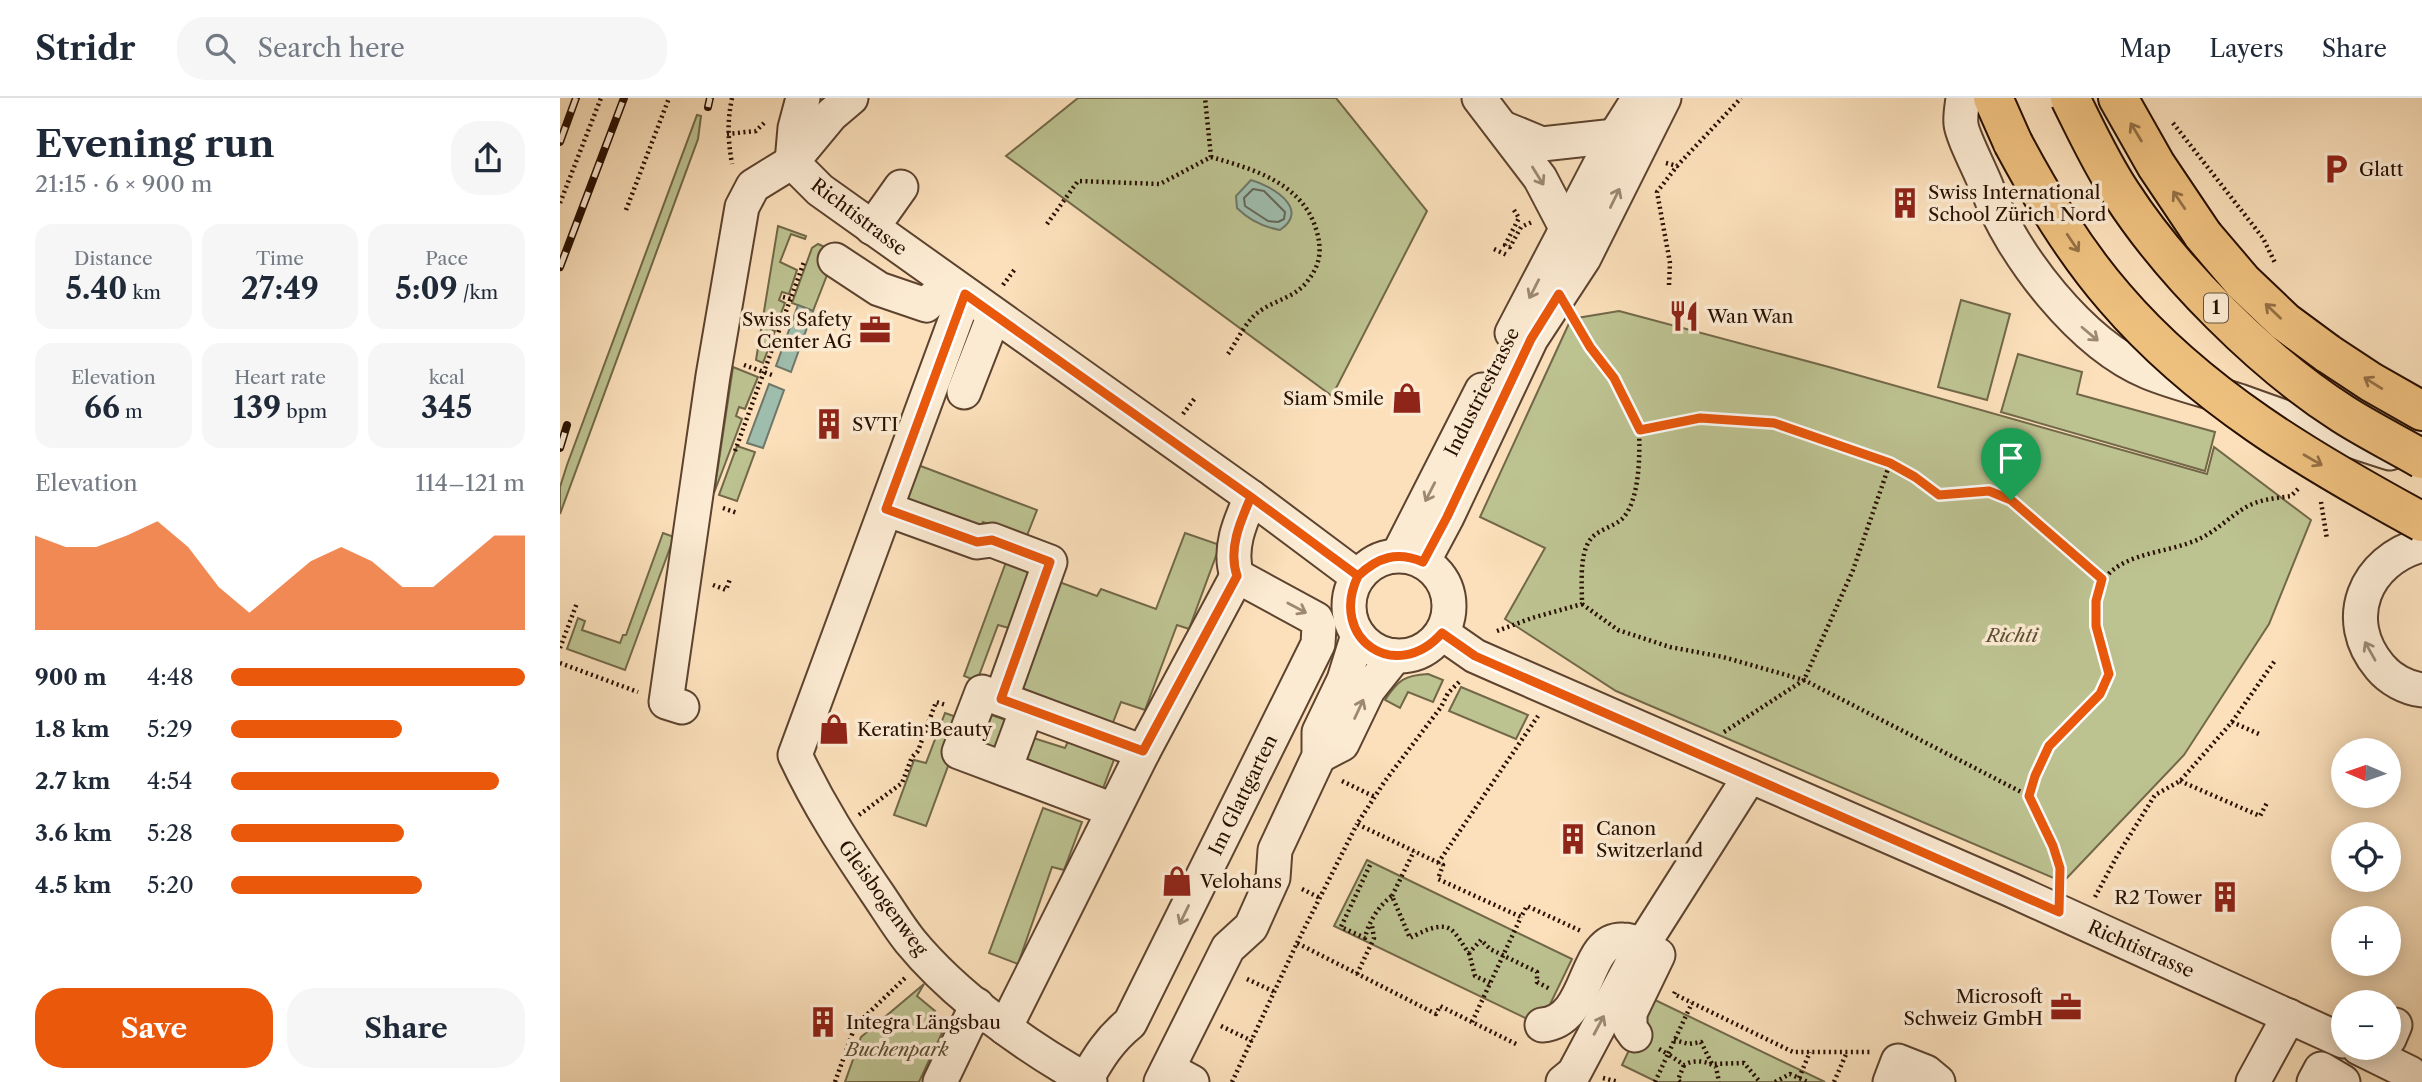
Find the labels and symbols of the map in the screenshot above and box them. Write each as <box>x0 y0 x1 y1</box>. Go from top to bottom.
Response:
one-way arrow <box>2129 122 2143 142</box>
parking icon: Glatt <box>2319 152 2353 186</box>
place label: Glatt <box>2359 158 2404 181</box>
one-way arrow <box>1530 166 1545 185</box>
street label: Richtistrasse <box>807 173 911 261</box>
place label: Swiss International School Zürich Nord <box>1928 181 2107 226</box>
building icon: Swiss International School Zürich Nord <box>1888 186 1922 220</box>
one-way arrow <box>1608 188 1622 209</box>
one-way arrow <box>2172 191 2186 210</box>
one-way arrow <box>2066 233 2080 253</box>
one-way arrow <box>1527 279 1541 299</box>
road number: 1 <box>2204 294 2228 322</box>
restaurant icon: Wan Wan <box>1667 299 1701 333</box>
one-way arrow <box>2265 302 2282 319</box>
place label: Wan Wan <box>1706 305 1794 328</box>
place label: Swiss Safety Center AG <box>742 308 852 353</box>
office icon: Swiss Safety Center AG <box>858 313 892 347</box>
street label: Industriestrasse <box>1440 324 1524 460</box>
one-way arrow <box>2081 326 2099 342</box>
one-way arrow <box>2364 376 2384 390</box>
shop icon: Siam Smile <box>1390 381 1424 415</box>
place label: Siam Smile <box>1283 387 1384 410</box>
building icon: SVTI <box>812 407 846 441</box>
place label: SVTI <box>852 413 898 436</box>
pin <box>1981 428 2041 500</box>
one-way arrow <box>2302 453 2322 467</box>
one-way arrow <box>1423 481 1437 502</box>
one-way arrow <box>1286 602 1307 616</box>
park label: Richti <box>1984 624 2039 647</box>
one-way arrow <box>2362 641 2376 662</box>
one-way arrow <box>1353 699 1366 720</box>
shop icon: Keratin Beauty <box>817 712 851 746</box>
place label: Keratin Beauty <box>857 718 993 741</box>
street label: Im Glattgarten <box>1204 731 1282 859</box>
north arrow <box>2331 738 2401 808</box>
place label: Canon Switzerland <box>1596 817 1703 862</box>
building icon: Canon Switzerland <box>1556 822 1590 856</box>
street label: Gleisbogenweg <box>834 836 933 961</box>
shop icon: Velohans <box>1160 864 1194 898</box>
place label: Velohans <box>1199 870 1282 893</box>
building icon: R2 Tower <box>2208 880 2242 914</box>
place label: R2 Tower <box>2114 886 2202 909</box>
one-way arrow <box>1176 904 1190 925</box>
street label: Richtistrasse <box>2084 915 2198 983</box>
place label: Microsoft Schweiz GmbH <box>1903 985 2043 1030</box>
office icon: Microsoft Schweiz GmbH <box>2049 990 2083 1024</box>
building icon: Integra Längsbau <box>806 1005 840 1039</box>
place label: Integra Längsbau <box>846 1011 1001 1034</box>
one-way arrow <box>1593 1016 1607 1036</box>
park label: Buchenpark <box>843 1038 949 1061</box>

